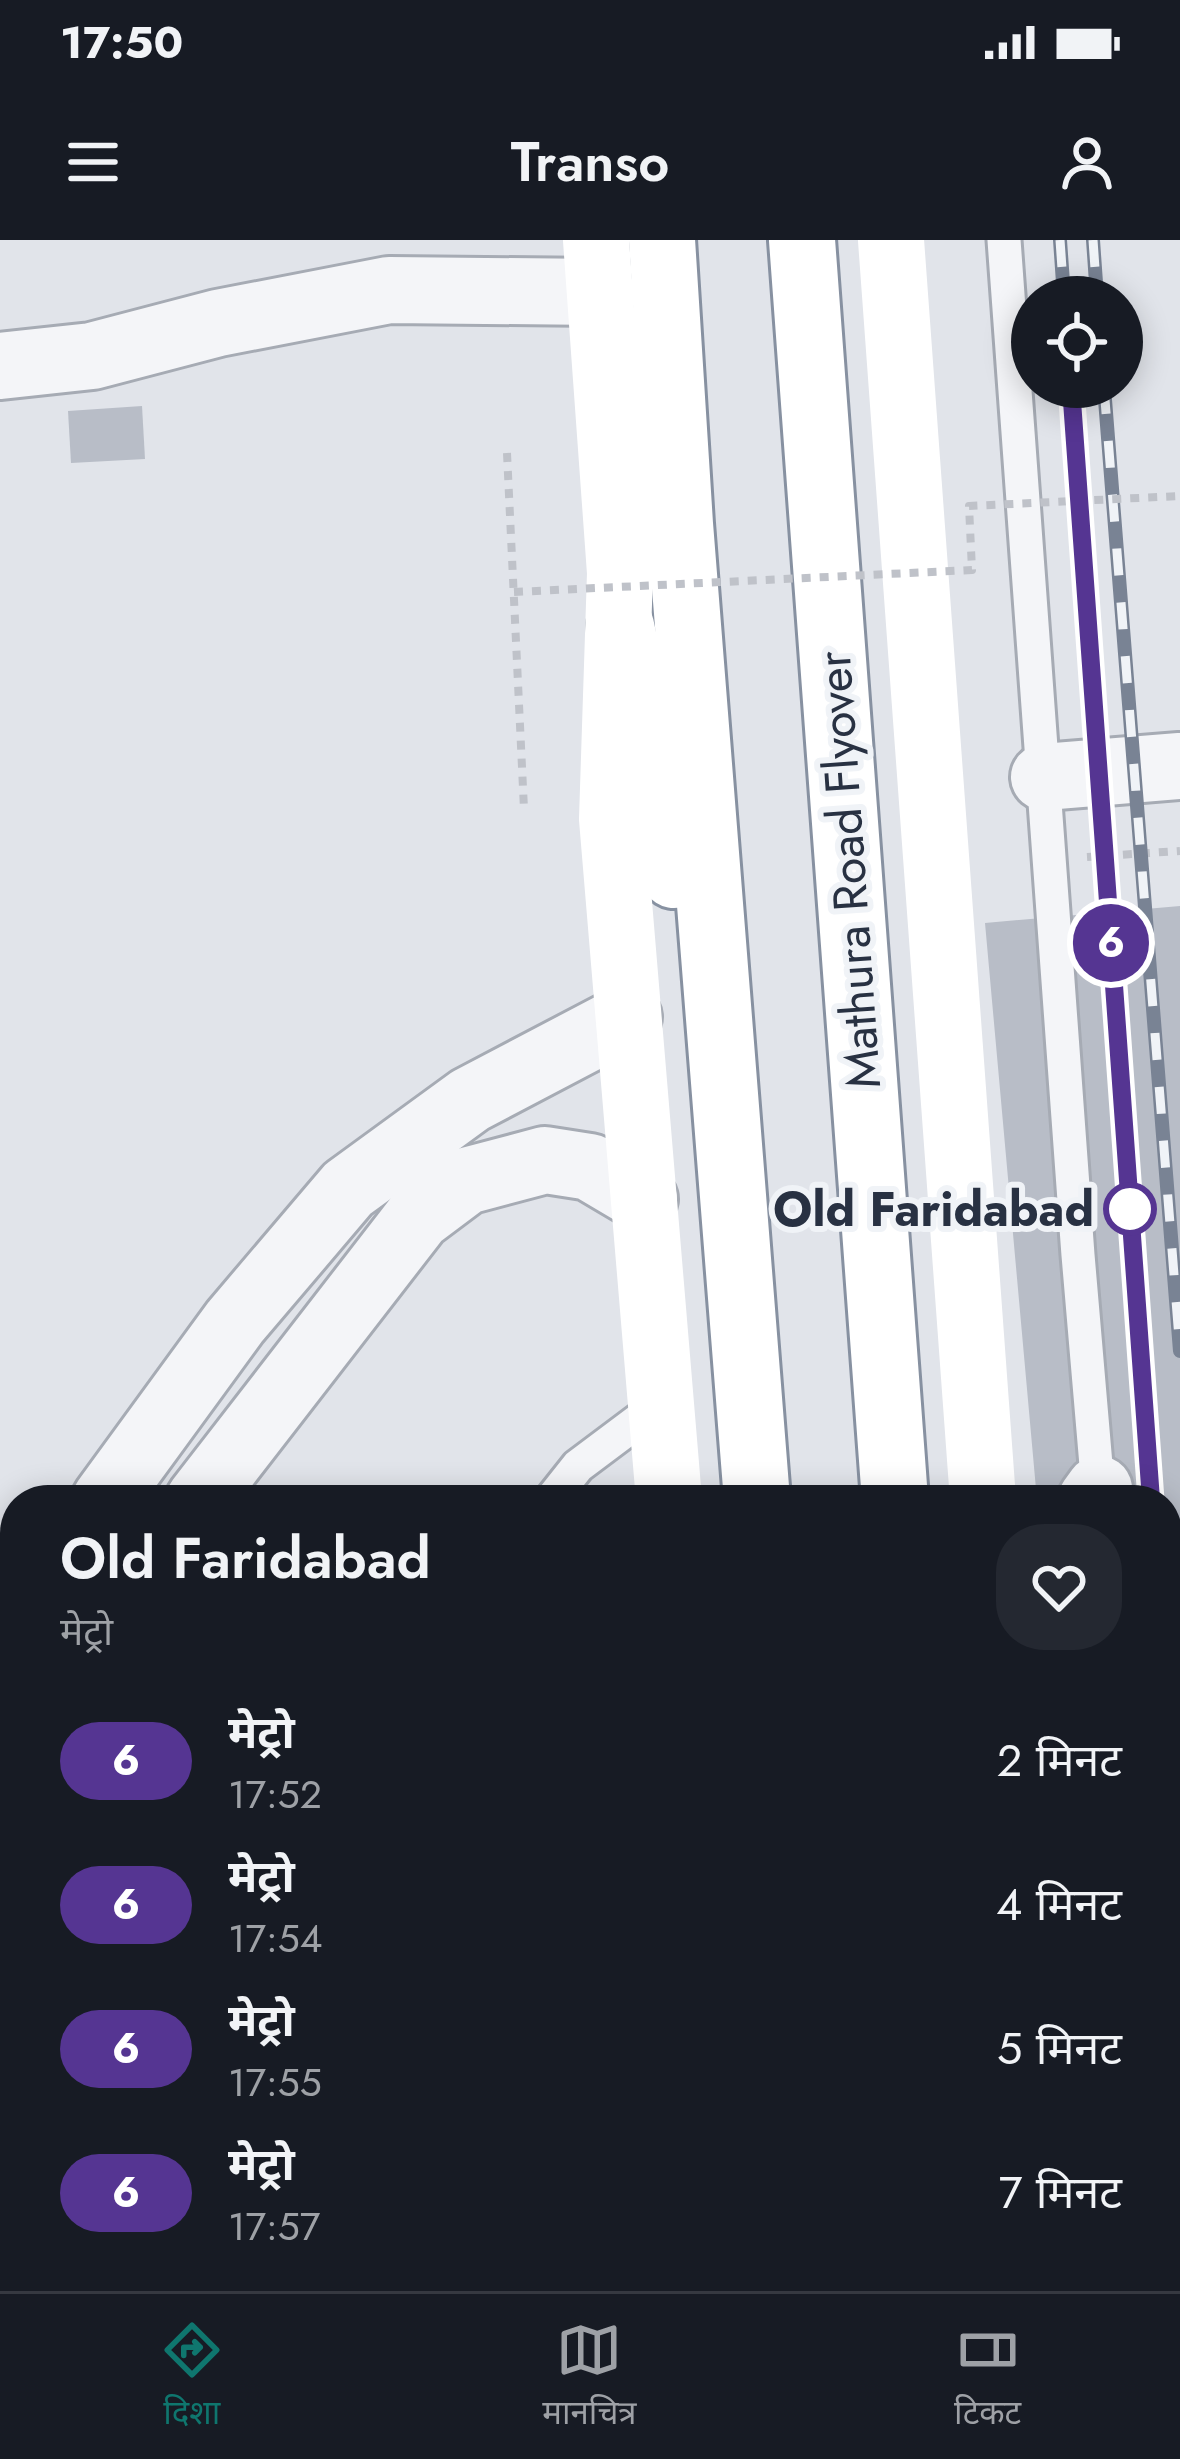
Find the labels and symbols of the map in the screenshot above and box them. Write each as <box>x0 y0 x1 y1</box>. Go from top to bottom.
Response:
street label: Mathura Road Flyover <box>799 648 898 1091</box>
line badge: 6 <box>1072 904 1150 982</box>
place label: Old Faridabad <box>773 1175 1094 1244</box>
marker: Old Faridabad <box>1105 1184 1155 1234</box>

